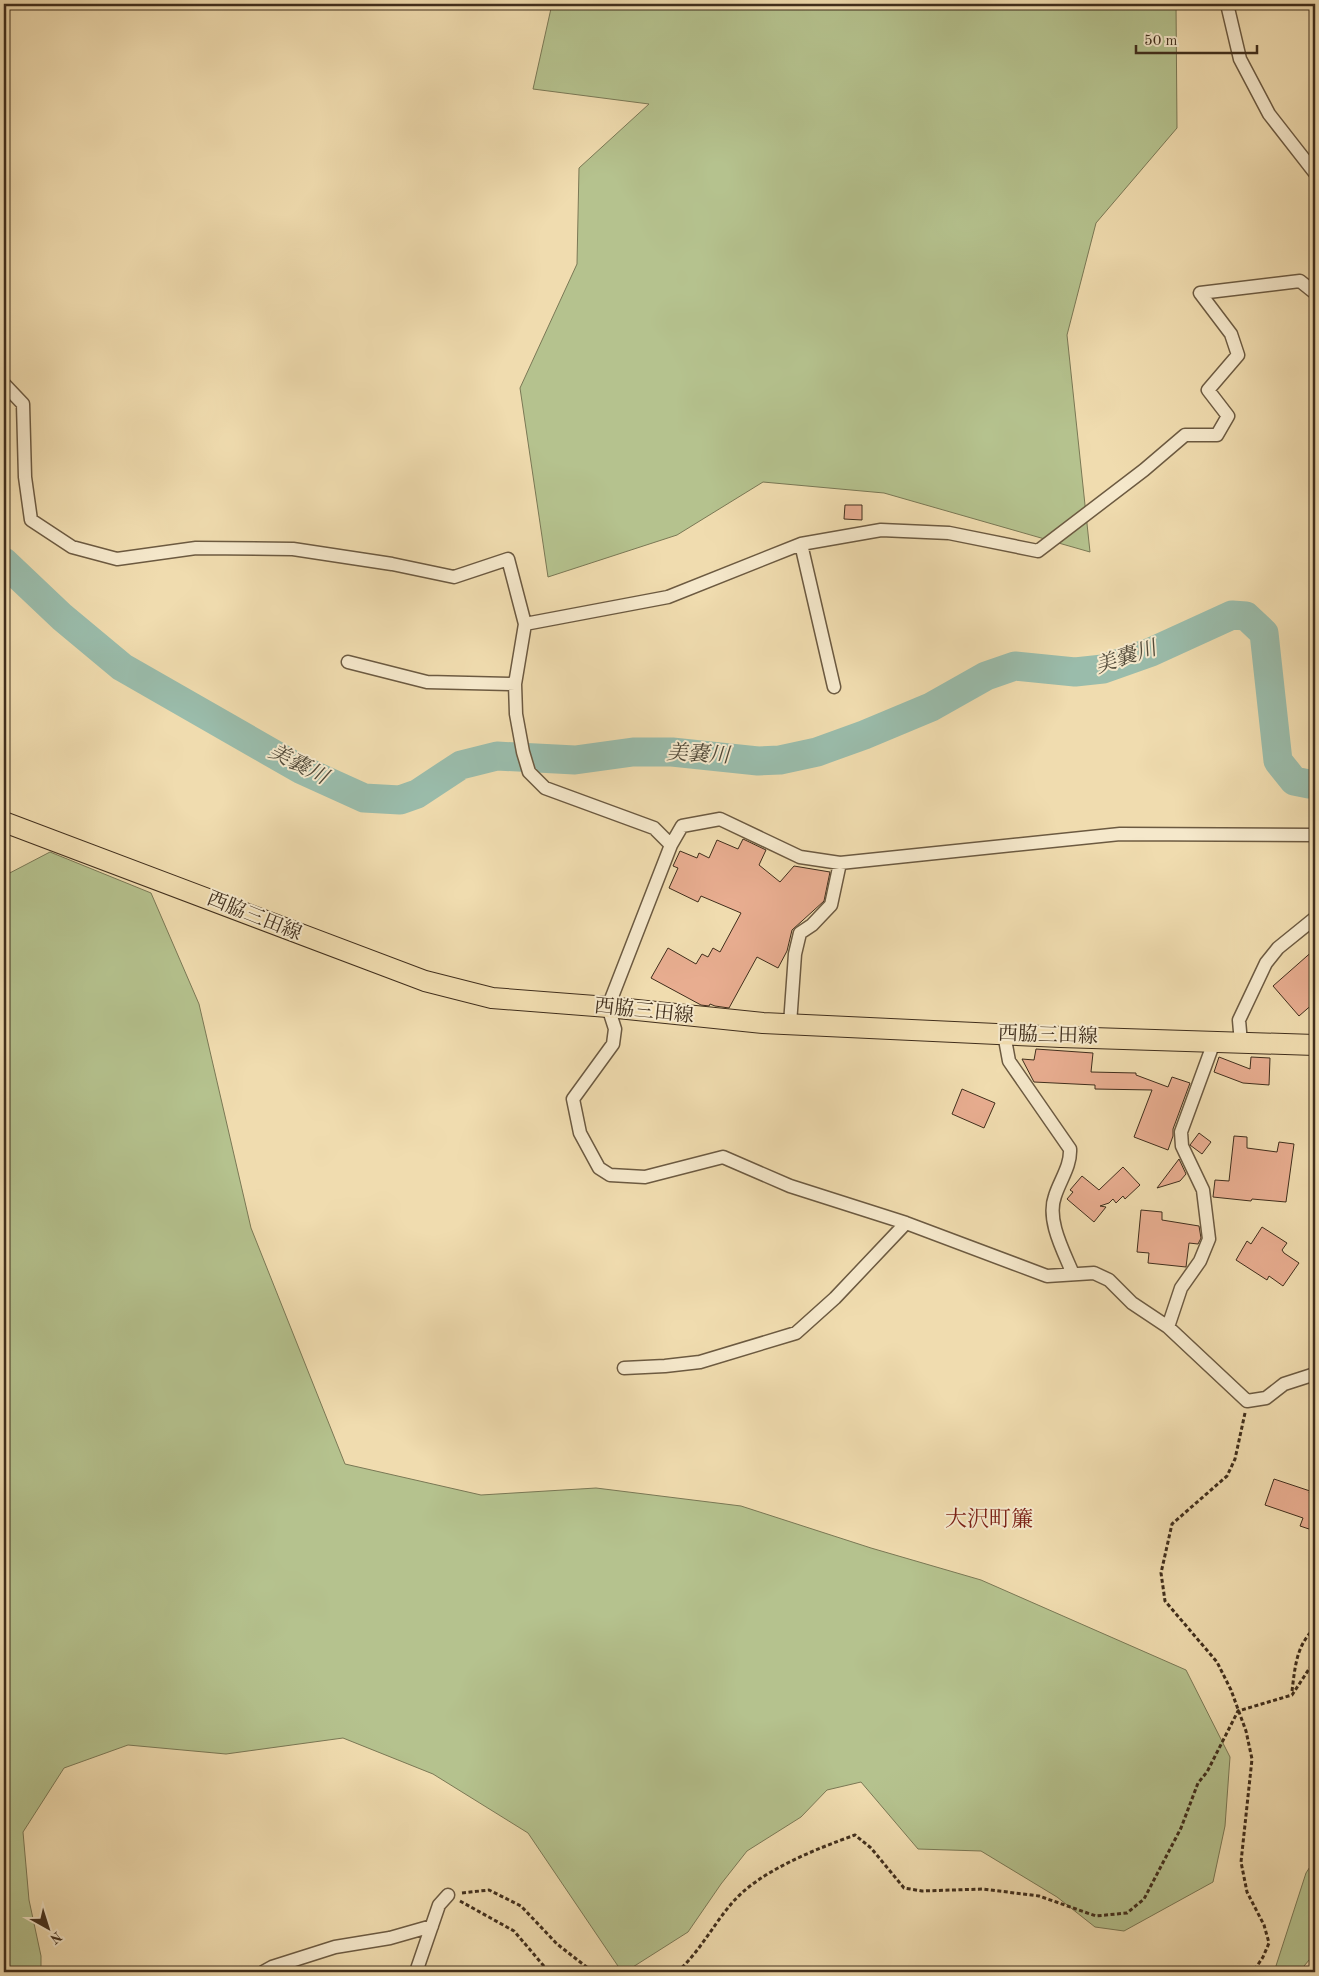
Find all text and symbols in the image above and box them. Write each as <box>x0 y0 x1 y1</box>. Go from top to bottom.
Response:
scale bar <box>1136 22 1258 54</box>
text: 50 m <box>1144 34 1178 49</box>
water label: 美嚢川 <box>1092 636 1161 678</box>
water label: 美嚢川 <box>265 740 334 790</box>
water label: 美嚢川 <box>666 741 732 767</box>
street label: 西脇三田線 <box>204 887 305 945</box>
street label: 西脇三田線 <box>593 995 695 1027</box>
street label: 西脇三田線 <box>998 1022 1098 1048</box>
district label: 大沢町簾 <box>945 1507 1033 1531</box>
north arrow <box>22 1904 72 1954</box>
text: N <box>47 1929 64 1946</box>

